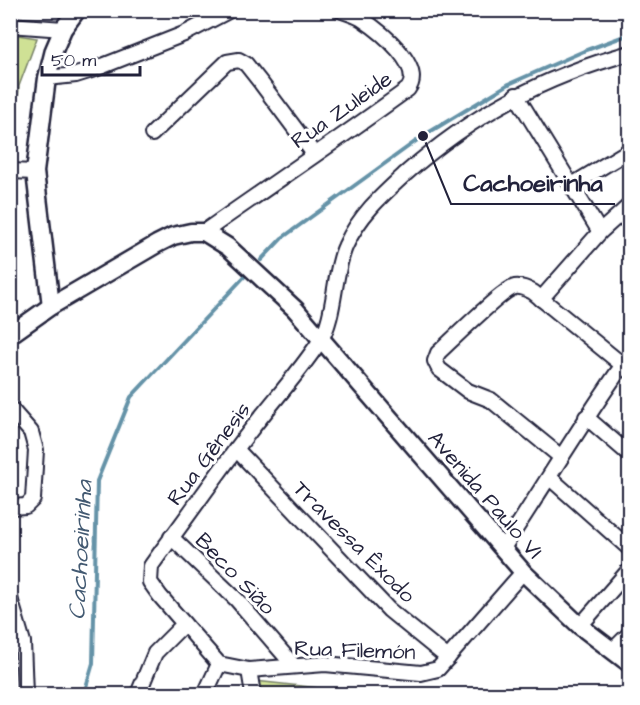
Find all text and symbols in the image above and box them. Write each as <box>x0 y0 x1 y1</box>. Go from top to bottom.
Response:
scale bar <box>42 39 140 77</box>
text: 50 m <box>51 48 96 73</box>
street label: Rua Zuleide <box>285 64 399 157</box>
callout: Cachoeirinha <box>451 162 615 204</box>
text: Cachoeirinha <box>463 167 603 201</box>
street label: Rua Gênesis <box>160 396 258 512</box>
street label: Avenida Paulo VI <box>420 424 549 566</box>
street label: Travessa Êxodo <box>286 474 423 611</box>
water label: Cachoeirinha <box>60 478 102 621</box>
street label: Beco Sião <box>188 526 283 623</box>
street label: Rua Filemón <box>294 633 416 668</box>

